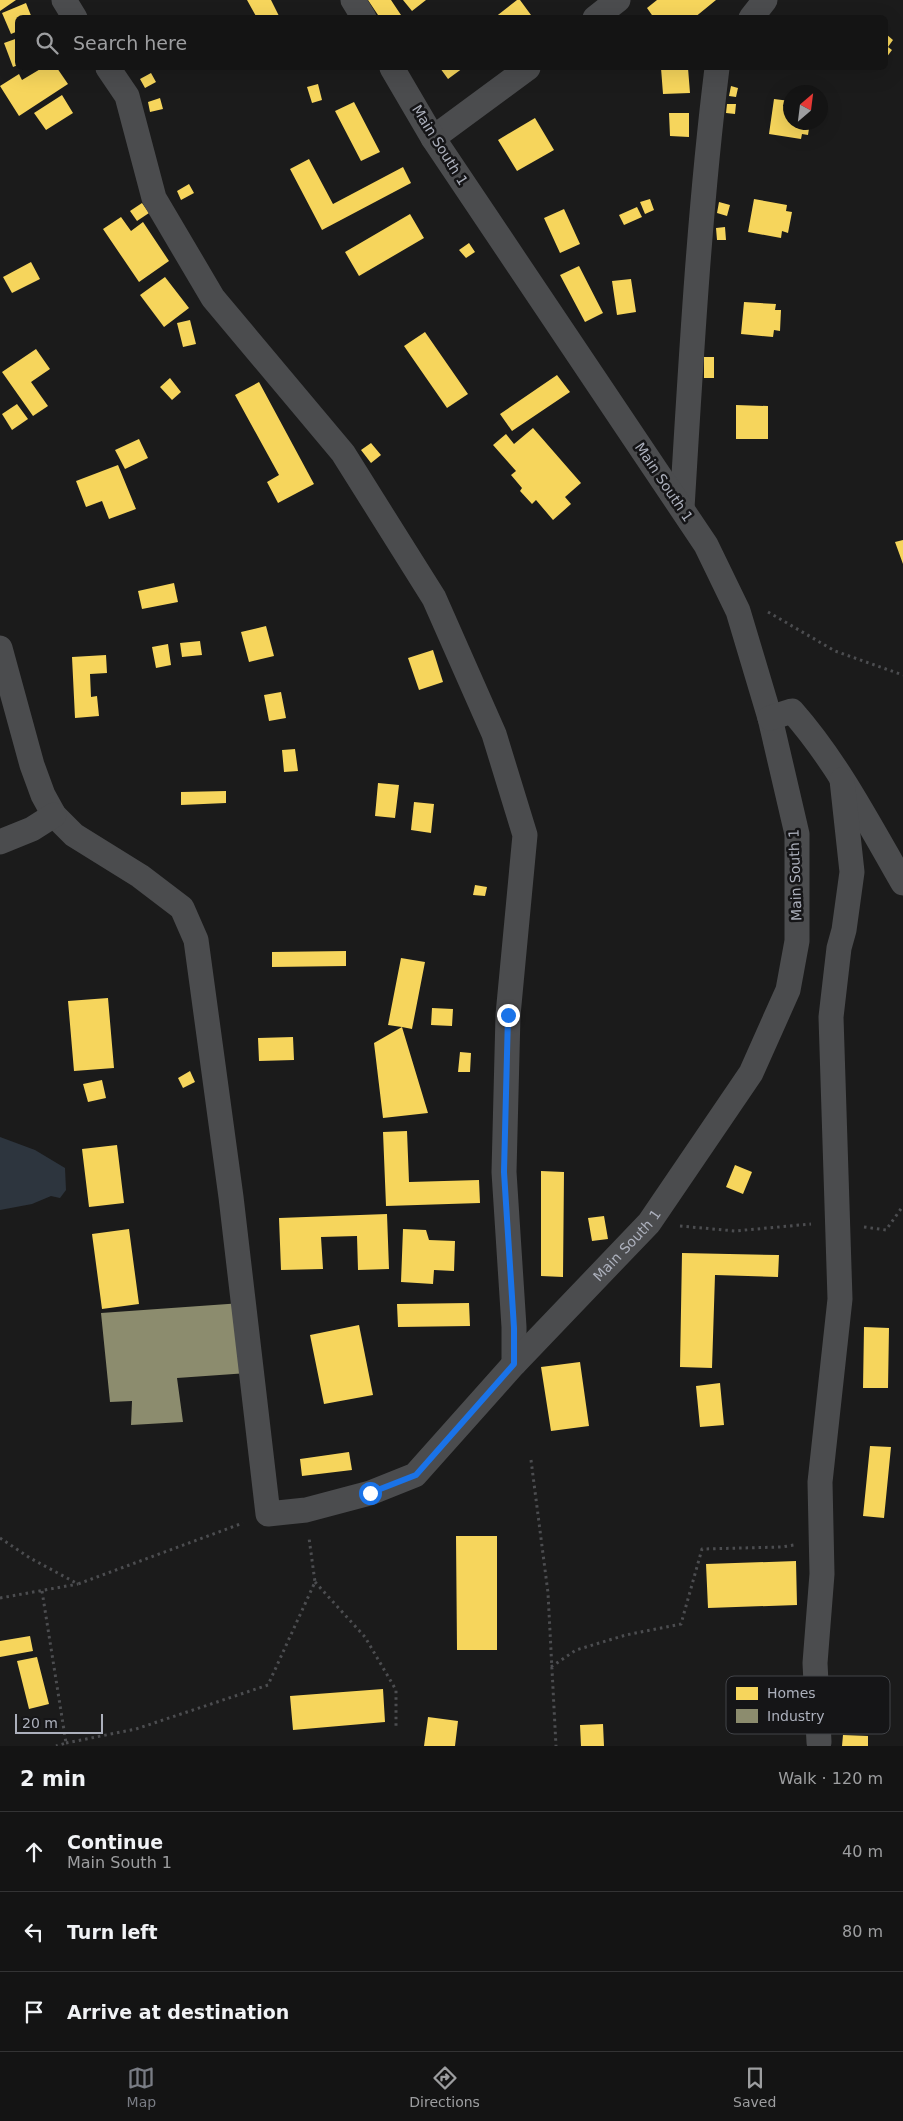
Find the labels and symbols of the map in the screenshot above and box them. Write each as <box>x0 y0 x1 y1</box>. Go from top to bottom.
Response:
north arrow <box>783 85 828 130</box>
street label: Main South 1 <box>409 102 471 188</box>
street label: Main South 1 <box>632 439 696 525</box>
street label: Main South 1 <box>785 829 805 921</box>
route end <box>497 1004 520 1027</box>
street label: Main South 1 <box>590 1206 664 1284</box>
route start <box>359 1482 382 1505</box>
legend <box>726 1676 890 1734</box>
text: Homes <box>767 1685 816 1701</box>
text: Industry <box>767 1708 825 1724</box>
scale bar <box>15 1711 102 1734</box>

